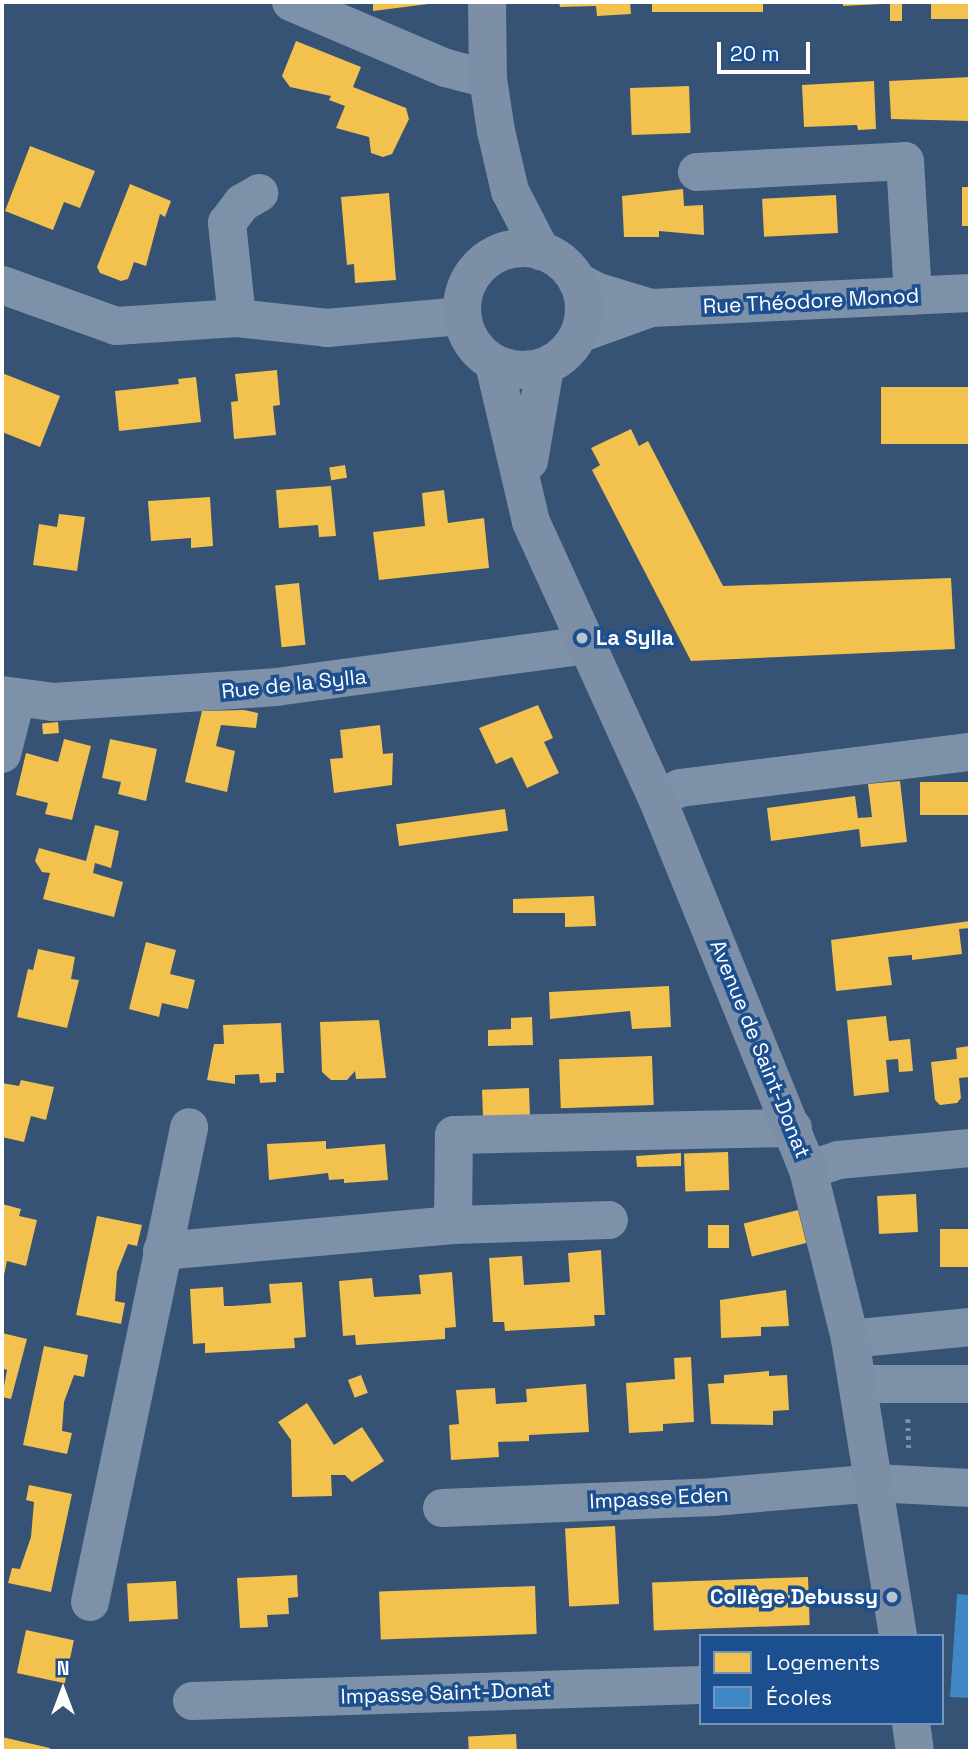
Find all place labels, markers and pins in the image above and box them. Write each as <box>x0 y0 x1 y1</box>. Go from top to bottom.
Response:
place label: La Sylla <box>596 625 674 651</box>
marker: La Sylla <box>574 630 590 646</box>
place label: Collège Debussy <box>710 1584 878 1610</box>
marker: Collège Debussy <box>884 1589 900 1605</box>

